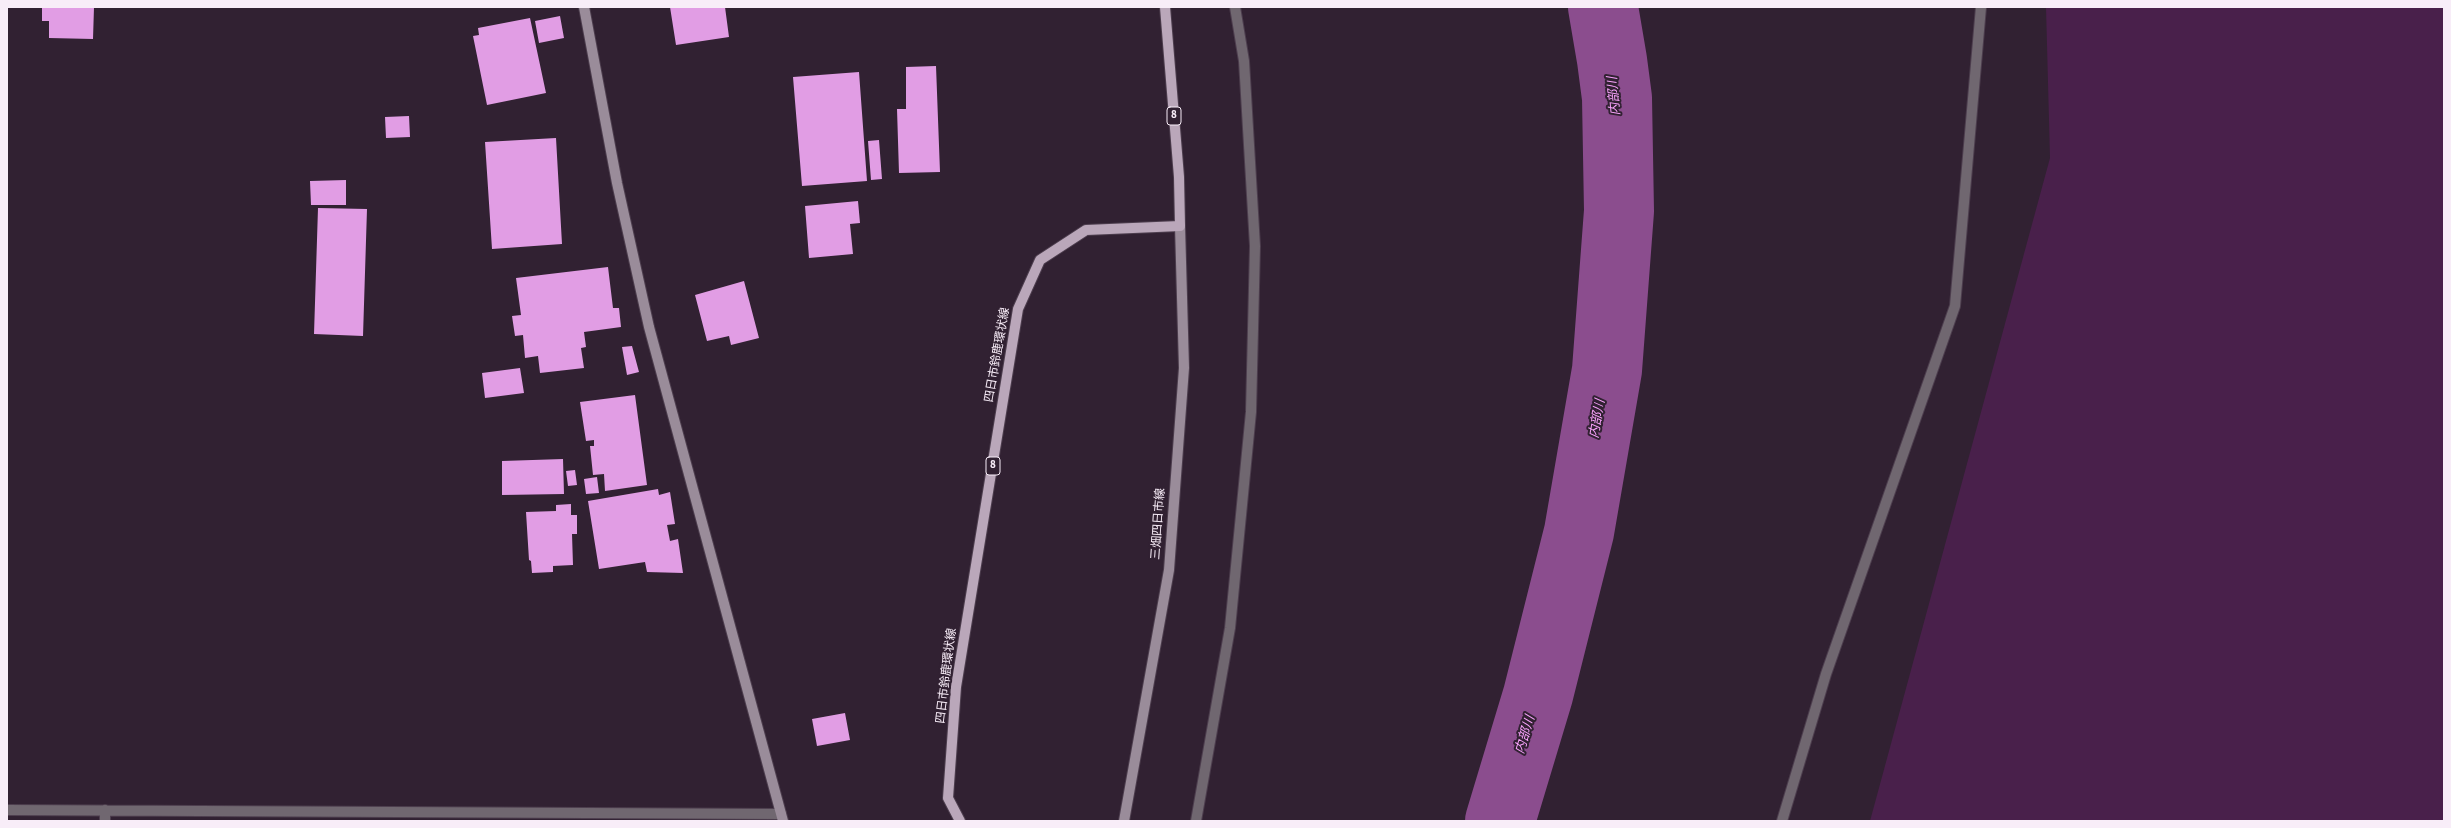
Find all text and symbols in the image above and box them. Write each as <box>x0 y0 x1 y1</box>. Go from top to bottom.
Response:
water label: 内部川 <box>1606 76 1624 116</box>
road number: 8 <box>1167 107 1181 125</box>
street label: 四日市鈴鹿環状線 <box>983 306 1013 404</box>
water label: 内部川 <box>1587 398 1609 440</box>
road number: 8 <box>986 457 1000 475</box>
street label: 三畑四日市線 <box>1149 488 1169 560</box>
street label: 四日市鈴鹿環状線 <box>934 627 960 725</box>
water label: 内部川 <box>1513 714 1539 756</box>

